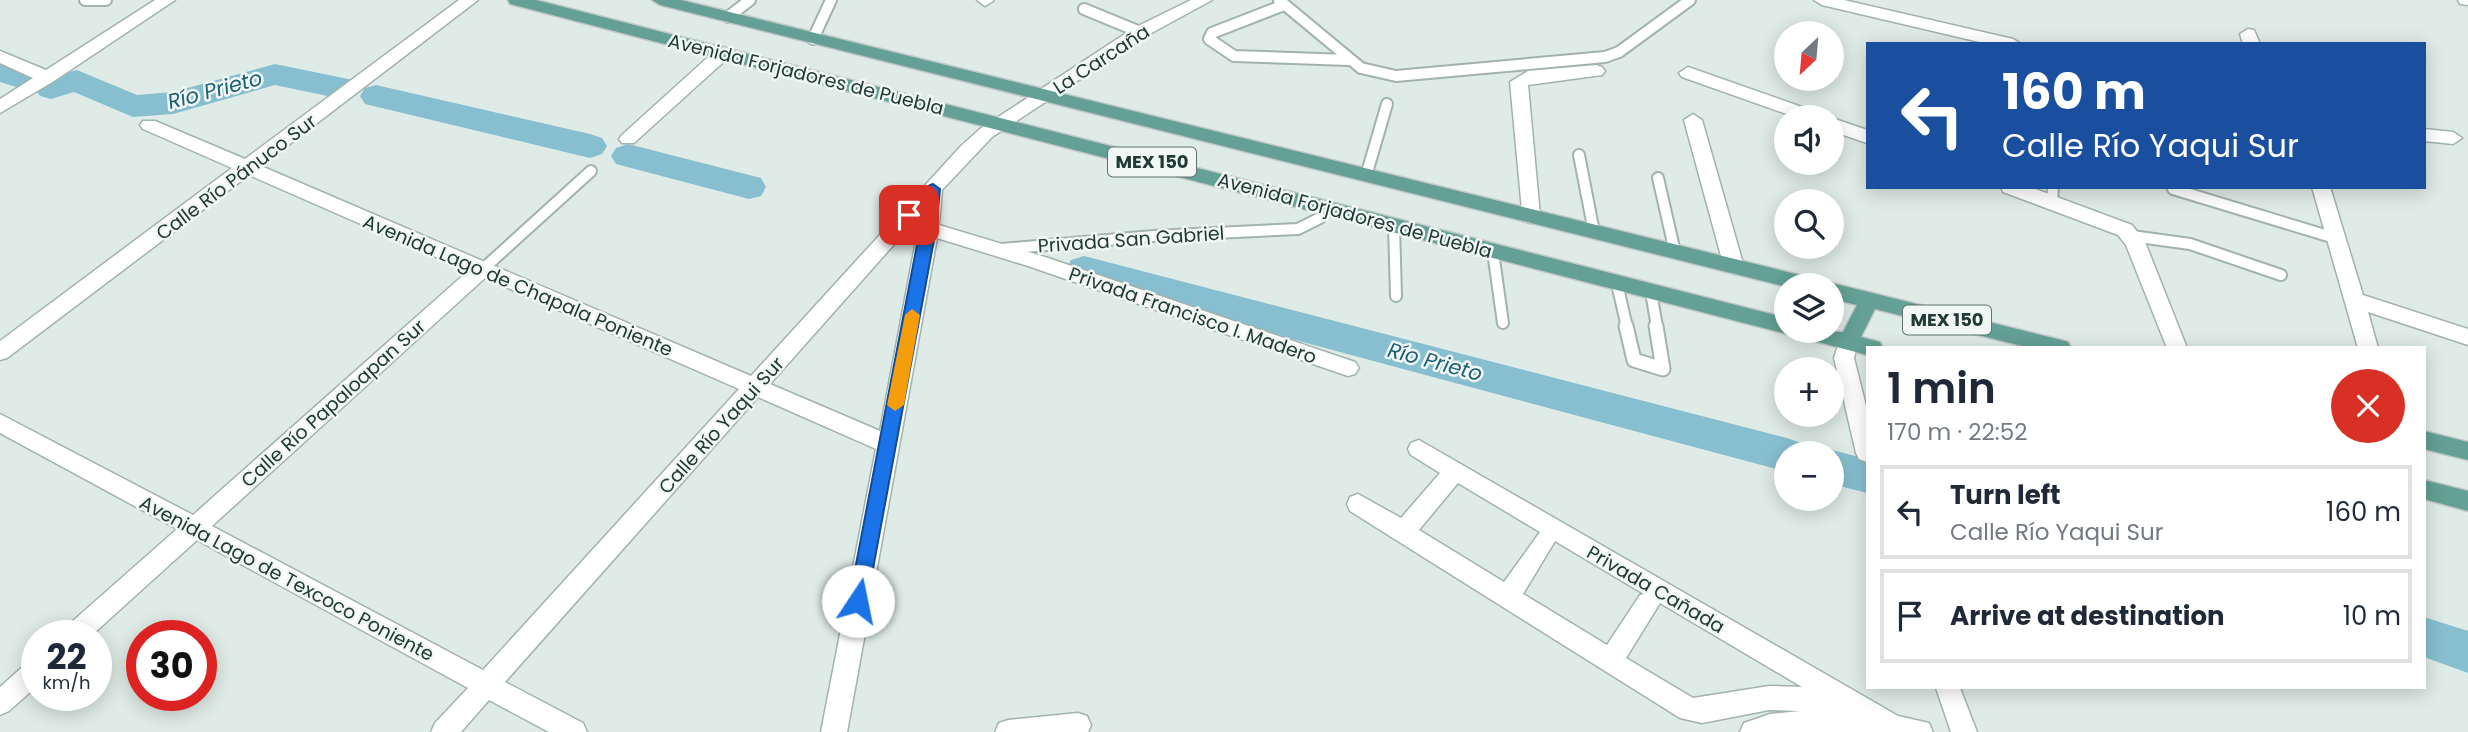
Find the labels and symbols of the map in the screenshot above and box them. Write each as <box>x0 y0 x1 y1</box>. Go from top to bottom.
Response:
street label: La Carcaña <box>1048 18 1155 101</box>
north arrow <box>1774 21 1844 91</box>
street label: Avenida Forjadores de Puebla <box>665 27 946 122</box>
water label: Río Prieto <box>164 63 265 116</box>
street label: Calle Río Pánuco Sur <box>151 108 322 247</box>
road number: MEX 150 <box>1108 148 1196 176</box>
street label: Avenida Forjadores de Puebla <box>1215 166 1495 265</box>
pin <box>879 185 939 245</box>
street label: Avenida Lago de Chapala Poniente <box>359 208 677 363</box>
street label: Privada San Gabriel <box>1037 220 1225 259</box>
street label: Privada Francisco I. Madero <box>1065 260 1320 371</box>
road number: MEX 150 <box>1903 306 1991 334</box>
street label: Calle Río Papaloapan Sur <box>235 313 431 494</box>
water label: Río Prieto <box>1385 335 1486 388</box>
street label: Calle Río Yaqui Sur <box>652 351 790 500</box>
street label: Avenida Lago de Texcoco Poniente <box>135 489 439 668</box>
street label: Privada Cañada <box>1582 539 1730 640</box>
position arrow <box>821 564 895 638</box>
speed limit sign: 30 <box>126 620 217 711</box>

